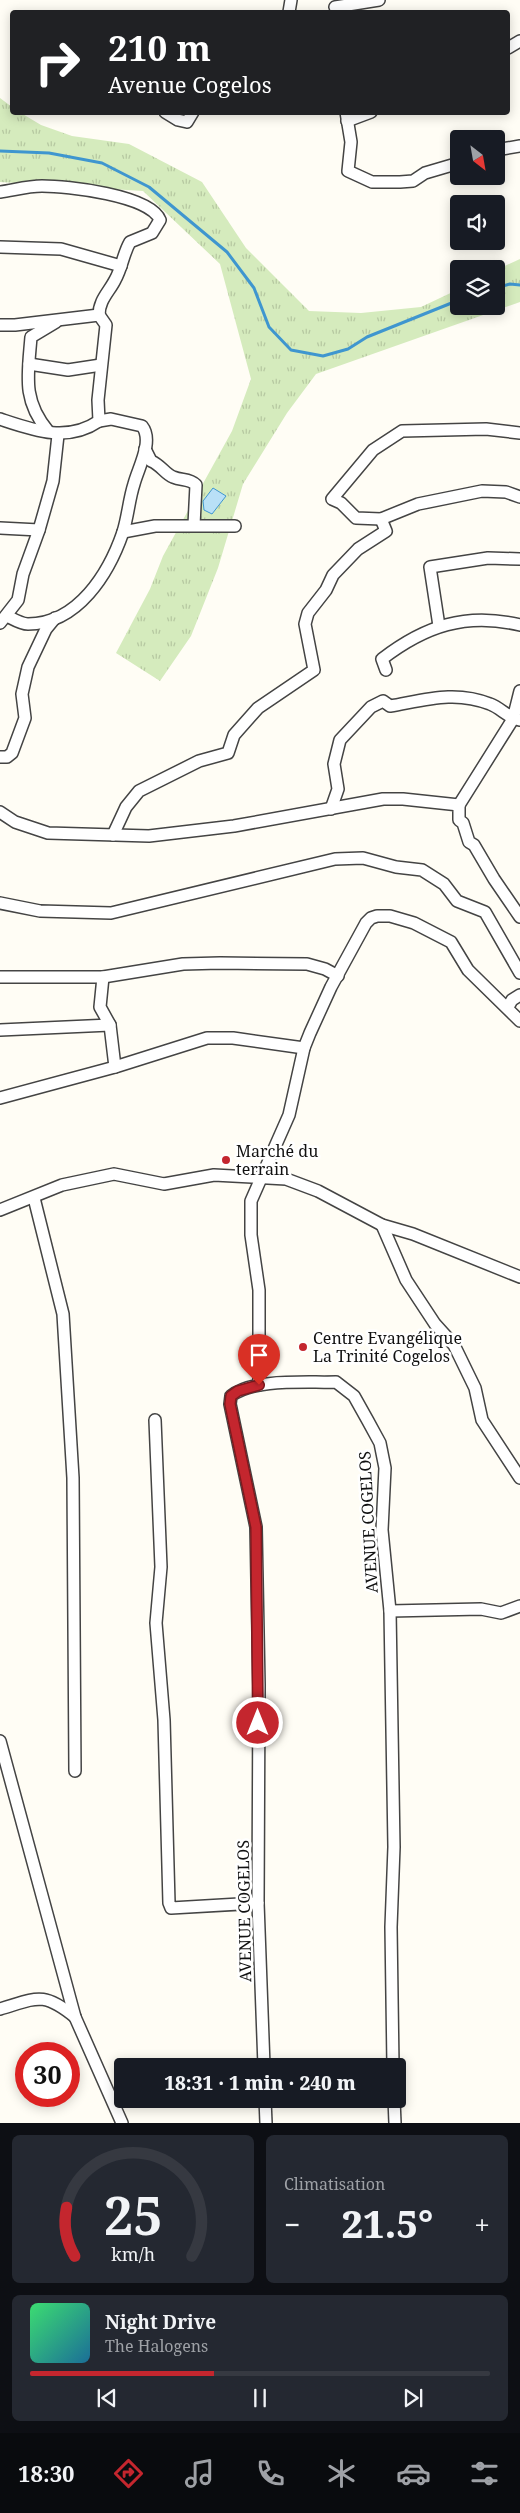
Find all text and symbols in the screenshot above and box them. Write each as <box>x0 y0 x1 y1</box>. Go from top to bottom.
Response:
text: 210 m <box>108 24 211 71</box>
icon: right <box>25 30 90 95</box>
text: Avenue Cogelos <box>108 69 272 99</box>
north arrow <box>450 130 505 185</box>
map controls <box>450 130 505 315</box>
button: sound <box>450 195 505 250</box>
button: layers <box>450 260 505 315</box>
place label: Marché du terrain <box>236 1140 318 1180</box>
marker: Marché du terrain <box>220 1154 232 1166</box>
place label: Centre Evangélique La Trinité Cogelos <box>313 1327 462 1367</box>
pin <box>238 1334 280 1385</box>
icon: arrive <box>245 1341 273 1369</box>
marker: Centre Evangélique La Trinité Cogelos <box>297 1341 309 1353</box>
street label: AVENUE COGELOS <box>353 1450 383 1594</box>
position arrow <box>231 1696 283 1748</box>
street label: AVENUE COGELOS <box>232 1840 256 1982</box>
speed limit sign: 30 <box>15 2042 80 2107</box>
text: 18:31 · 1 min · 240 m <box>164 2070 356 2096</box>
text: Climatisation <box>284 2173 385 2195</box>
text: 25 <box>104 2179 162 2250</box>
text: 21.5° <box>341 2197 433 2249</box>
text: − <box>284 2205 300 2243</box>
text: + <box>474 2205 490 2243</box>
text: km/h <box>111 2242 155 2266</box>
text: Night Drive <box>105 2309 216 2335</box>
text: The Halogens <box>105 2335 208 2357</box>
icon: previous <box>93 2384 121 2412</box>
icon: pause <box>246 2384 274 2412</box>
icon: next <box>399 2384 427 2412</box>
icon: directions <box>111 2456 146 2491</box>
icon: music <box>182 2456 217 2491</box>
icon: phone <box>253 2456 288 2491</box>
icon: climate <box>324 2456 359 2491</box>
icon: car <box>396 2456 431 2491</box>
icon: filters <box>467 2456 502 2491</box>
text: 18:30 <box>18 2458 75 2488</box>

